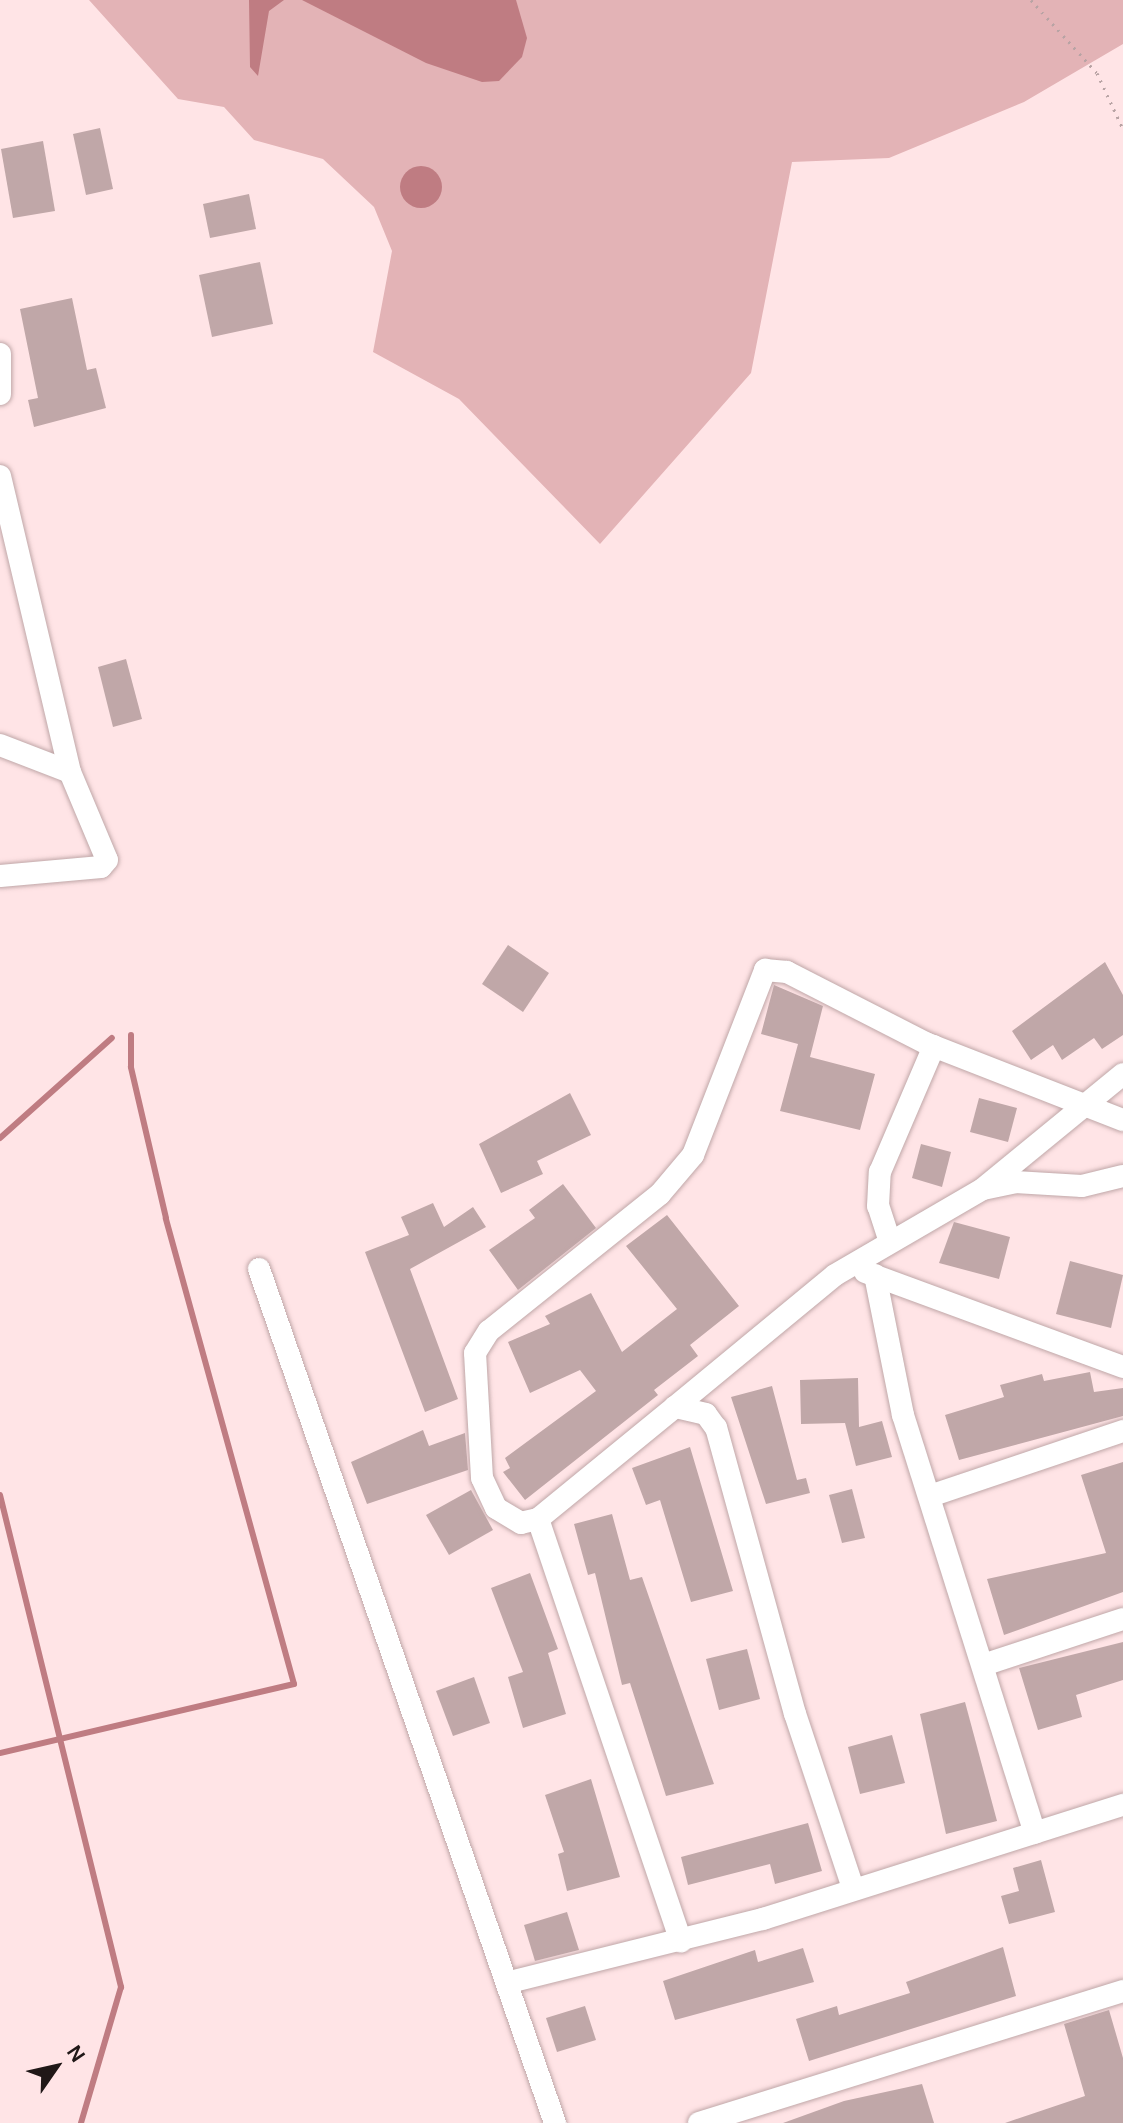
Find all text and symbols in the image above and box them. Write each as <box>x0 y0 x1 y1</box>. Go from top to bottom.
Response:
north arrow <box>16 2027 96 2107</box>
text: N <box>61 2040 91 2067</box>

